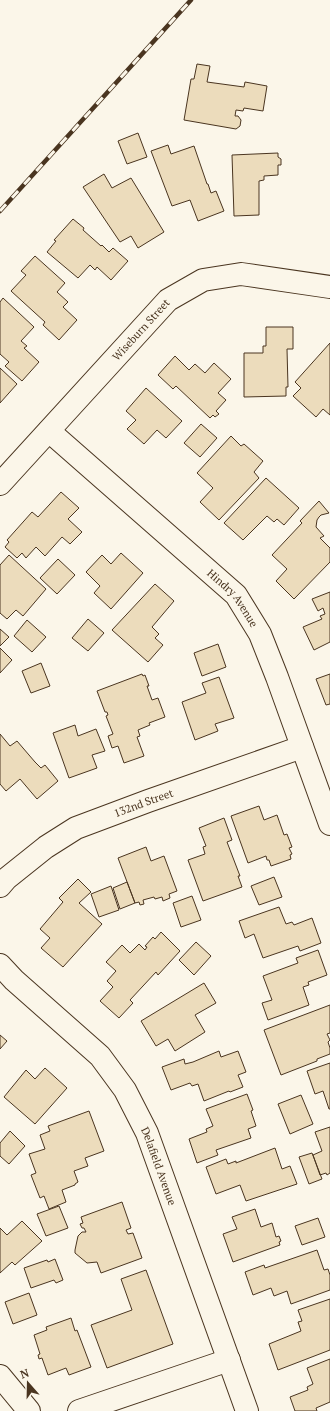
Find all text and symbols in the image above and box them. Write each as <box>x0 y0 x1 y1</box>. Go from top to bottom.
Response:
street label: Wiseburn Street <box>109 296 173 364</box>
street label: Hindry Avenue <box>204 566 261 630</box>
street label: 132nd Street <box>112 786 175 820</box>
street label: Delafield Avenue <box>138 1124 180 1208</box>
north arrow <box>8 1363 48 1403</box>
text: N <box>18 1365 32 1382</box>

